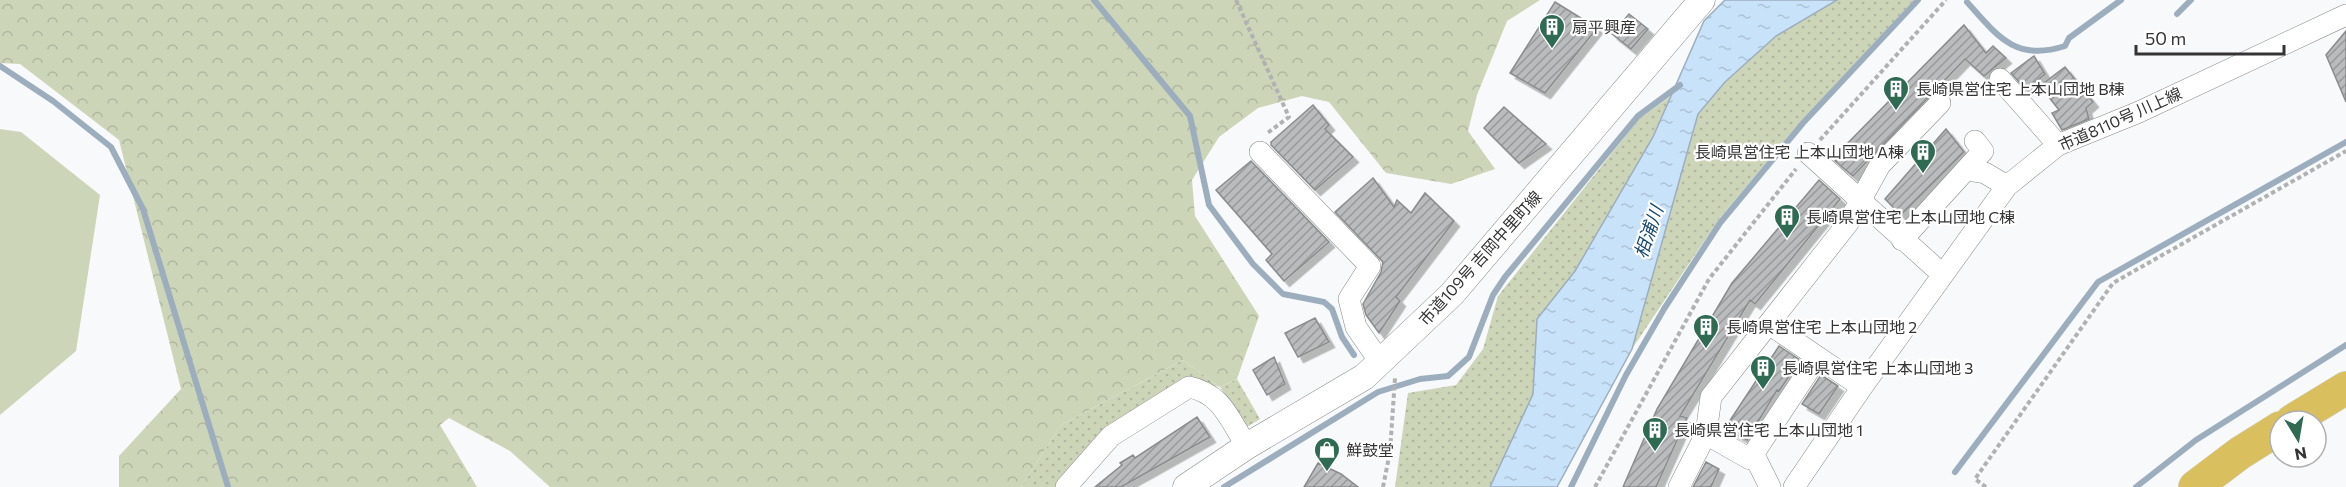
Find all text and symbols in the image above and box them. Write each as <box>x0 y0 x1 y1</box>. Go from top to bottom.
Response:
building icon: 扇平興産 <box>1537 12 1567 50</box>
place label: 扇平興産 <box>1572 17 1636 36</box>
scale bar <box>2136 18 2284 56</box>
text: 50 m <box>2145 27 2186 49</box>
building icon: 長崎県営住宅 上本山団地 B棟 <box>1881 74 1911 112</box>
place label: 長崎県営住宅 上本山団地 B棟 <box>1916 79 2124 98</box>
street label: 市道8110号 川上線 <box>2055 83 2184 154</box>
building icon: 長崎県営住宅 上本山団地 A棟 <box>1908 137 1938 175</box>
place label: 長崎県営住宅 上本山団地 A棟 <box>1695 142 1904 161</box>
street label: 市道109号 吉岡中里町線 <box>1414 187 1545 329</box>
water label: 相浦川 <box>1629 201 1668 261</box>
building icon: 長崎県営住宅 上本山団地 C棟 <box>1772 202 1802 240</box>
place label: 長崎県営住宅 上本山団地 C棟 <box>1806 207 2015 226</box>
building icon: 長崎県営住宅 上本山団地 2 <box>1691 312 1721 350</box>
place label: 長崎県営住宅 上本山団地 2 <box>1726 317 1917 336</box>
building icon: 長崎県営住宅 上本山団地 3 <box>1748 353 1778 391</box>
place label: 長崎県営住宅 上本山団地 3 <box>1782 358 1973 377</box>
north arrow <box>2268 409 2328 469</box>
building icon: 長崎県営住宅 上本山団地 1 <box>1640 415 1670 453</box>
place label: 長崎県営住宅 上本山団地 1 <box>1674 420 1863 439</box>
shop icon: 鮮鼓堂 <box>1312 435 1342 473</box>
place label: 鮮鼓堂 <box>1346 440 1394 459</box>
text: N <box>2293 444 2309 465</box>

